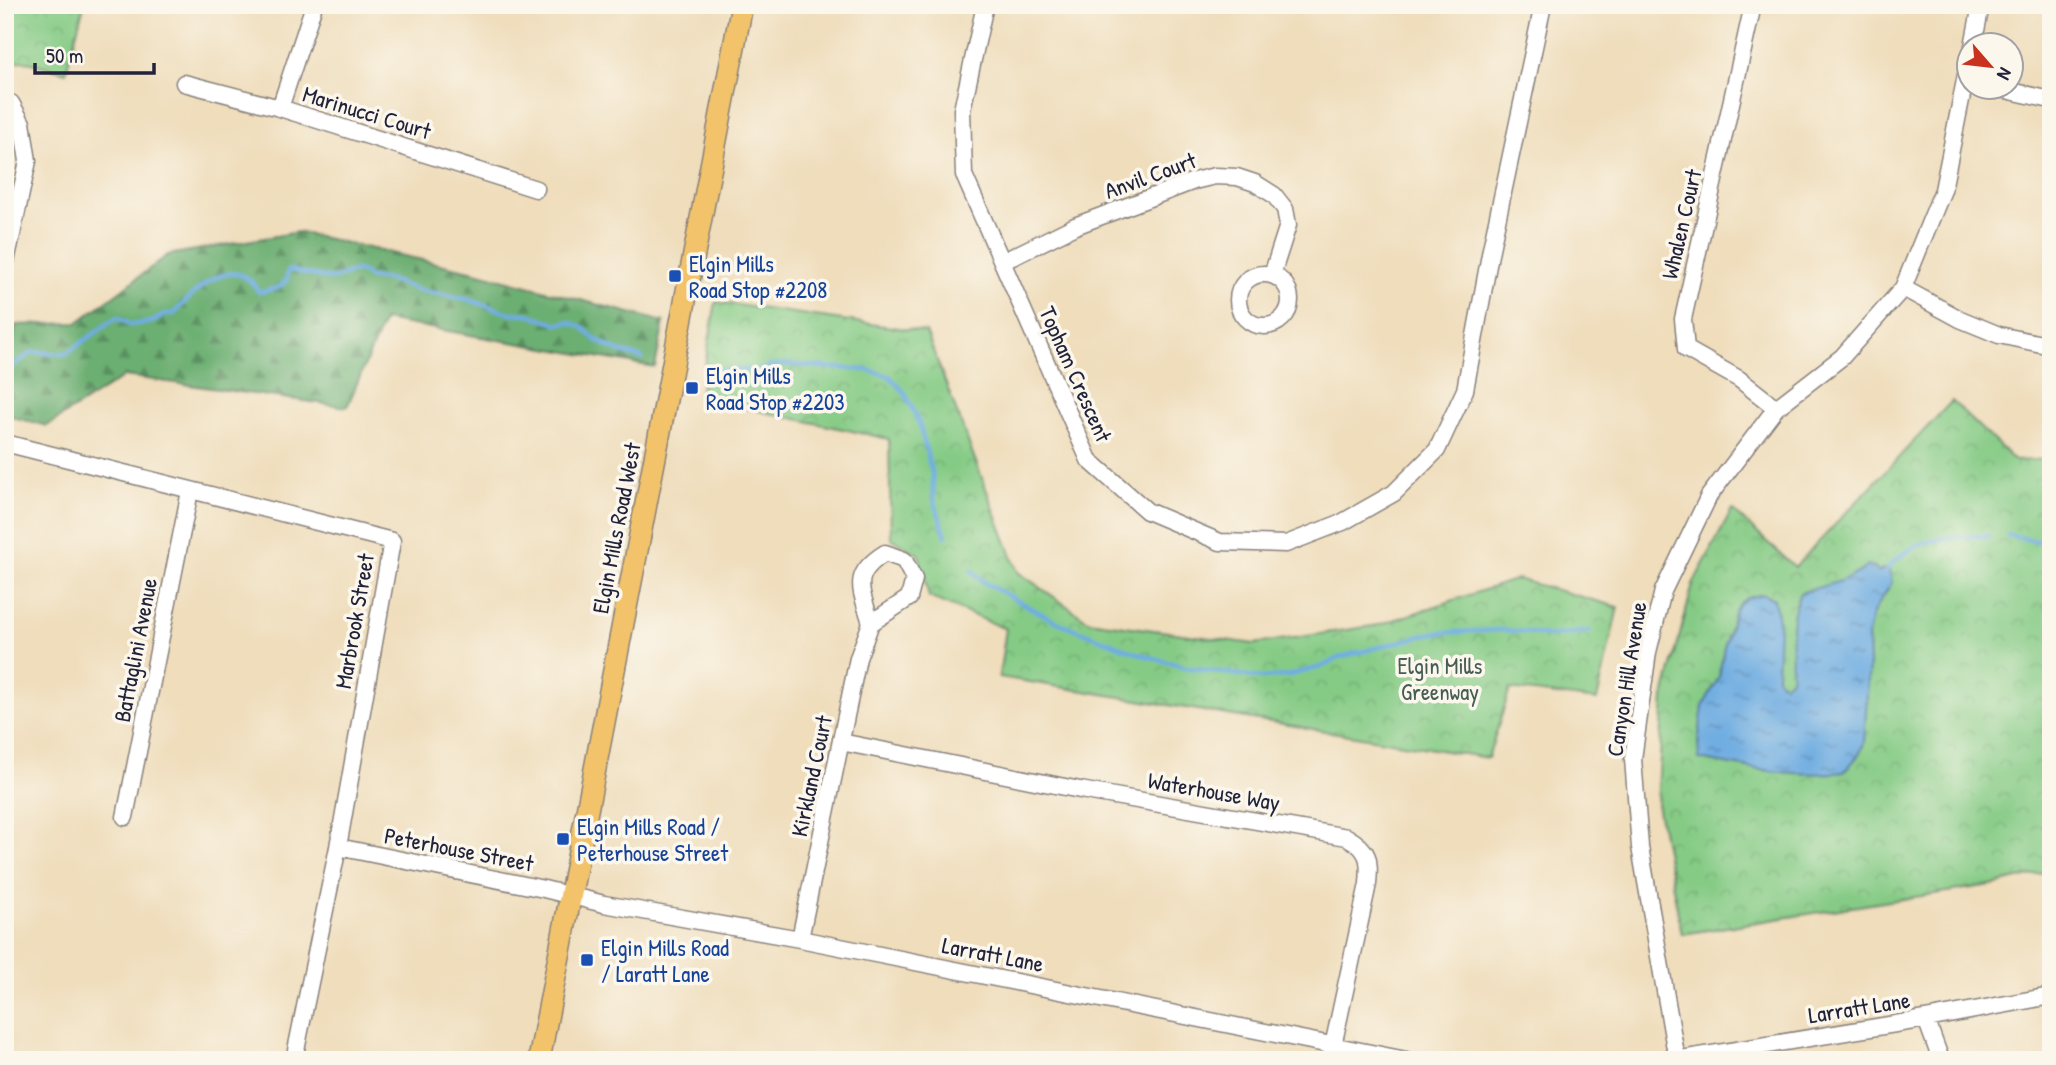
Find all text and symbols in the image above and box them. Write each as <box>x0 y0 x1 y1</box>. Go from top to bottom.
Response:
scale bar <box>35 32 154 76</box>
north arrow <box>1954 32 2024 102</box>
text: 50 m <box>46 41 83 70</box>
text: N <box>1991 63 2019 85</box>
street label: Marinucci Court <box>299 78 436 147</box>
street label: Anvil Court <box>1100 144 1201 206</box>
street label: Whalen Court <box>1653 165 1709 282</box>
place label: Elgin Mills Road Stop #2208 <box>689 248 827 305</box>
marker: Elgin Mills Road Stop #2208 <box>667 268 683 284</box>
street label: Topham Crescent <box>1032 301 1120 448</box>
place label: Elgin Mills Road Stop #2203 <box>706 360 845 417</box>
marker: Elgin Mills Road Stop #2203 <box>684 380 700 396</box>
street label: Elgin Mills Road West <box>584 439 648 616</box>
street label: Marbrook Street <box>327 550 381 691</box>
street label: Battaglini Avenue <box>106 575 164 725</box>
street label: Canyon Hill Avenue <box>1598 599 1654 759</box>
park label: Elgin Mills Greenway <box>1398 650 1483 707</box>
street label: Kirkland Court <box>783 711 839 839</box>
street label: Waterhouse Way <box>1146 764 1283 818</box>
place label: Elgin Mills Road / Peterhouse Street <box>577 811 729 868</box>
street label: Peterhouse Street <box>382 819 537 879</box>
marker: Elgin Mills Road / Peterhouse Street <box>555 831 571 847</box>
street label: Larratt Lane <box>940 929 1046 979</box>
place label: Elgin Mills Road / Laratt Lane <box>601 932 729 989</box>
marker: Elgin Mills Road / Laratt Lane <box>579 952 595 968</box>
street label: Larratt Lane <box>1806 984 1912 1030</box>

